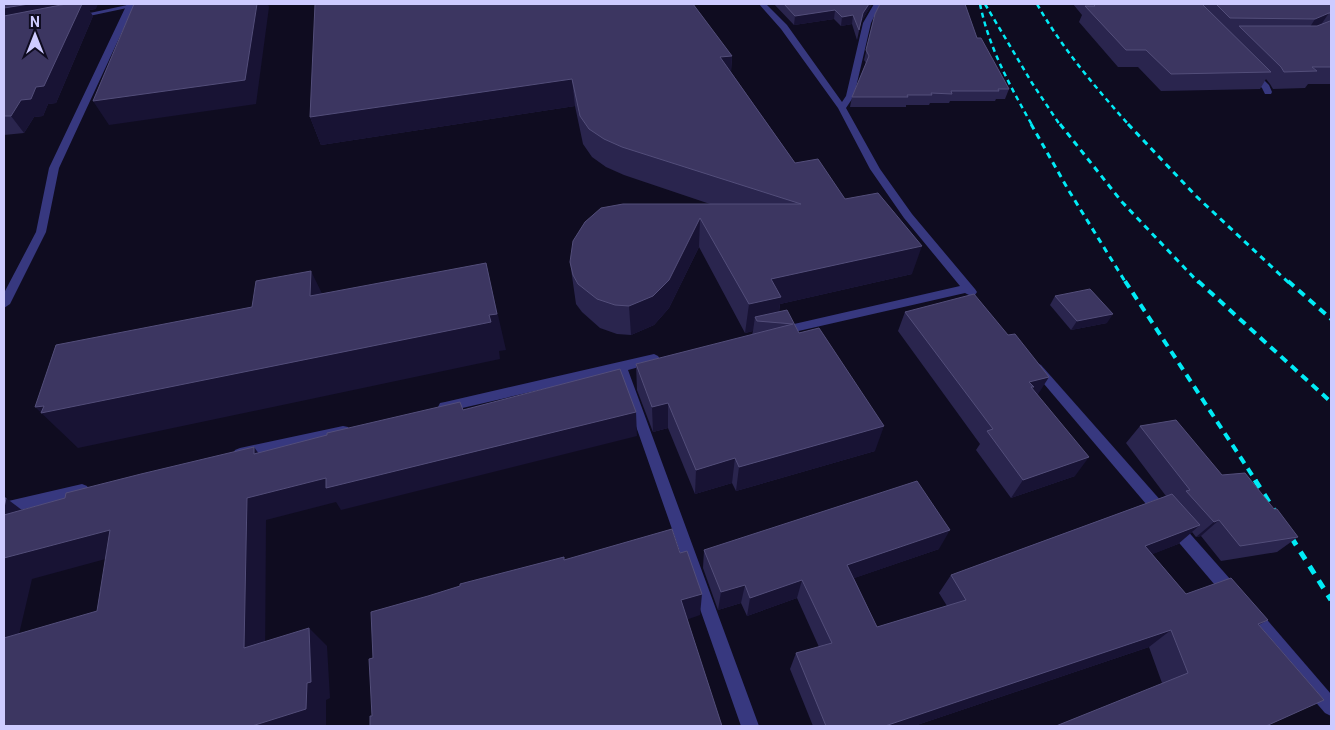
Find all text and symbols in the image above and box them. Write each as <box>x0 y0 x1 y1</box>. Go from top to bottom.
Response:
north arrow <box>10 10 60 60</box>
text: N <box>30 14 40 30</box>

